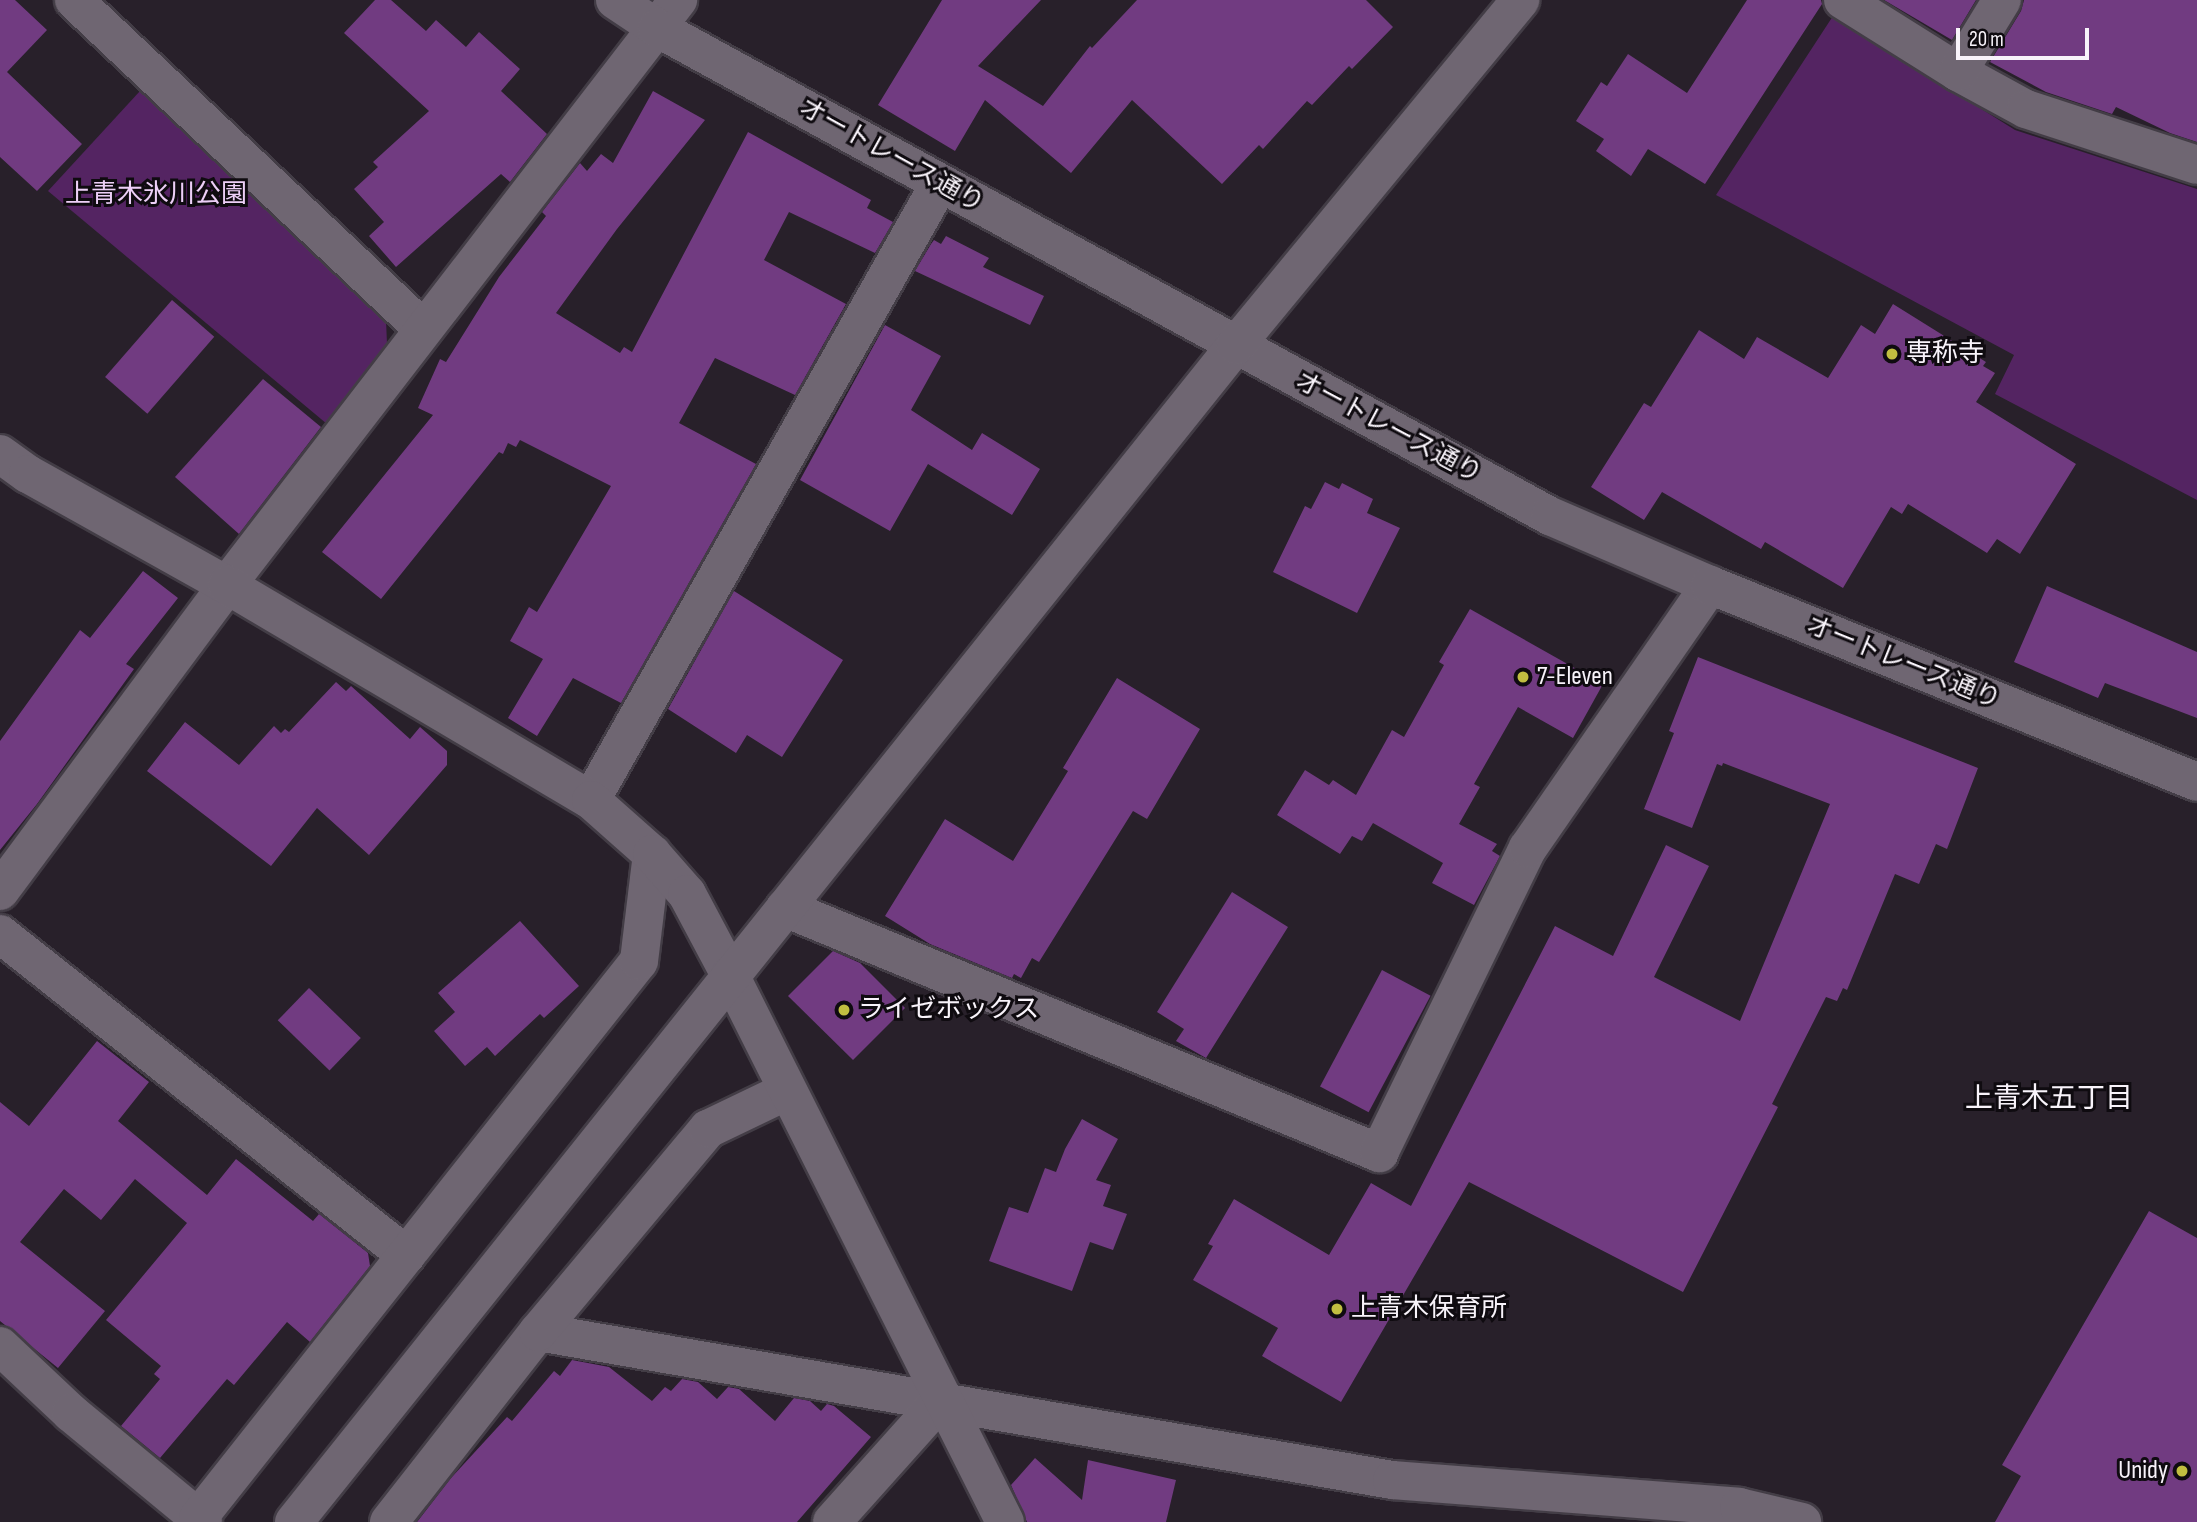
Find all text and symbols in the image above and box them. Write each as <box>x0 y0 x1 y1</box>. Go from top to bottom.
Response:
scale bar <box>1959 14 2092 58</box>
text: 20 m <box>1969 27 2004 52</box>
street label: オートレース通り <box>792 92 990 220</box>
park label: 上青木氷川公園 <box>65 179 247 211</box>
place label: 専称寺 <box>1906 338 1984 370</box>
marker: 専称寺 <box>1884 346 1900 362</box>
street label: オートレース通り <box>1289 365 1487 491</box>
street label: オートレース通り <box>1801 610 2005 716</box>
place label: 7-Eleven <box>1537 661 1613 693</box>
marker: 7-Eleven <box>1515 669 1531 685</box>
place label: ライゼボックス <box>858 994 1040 1026</box>
marker: ライゼボックス <box>836 1002 852 1018</box>
district label: 上青木五丁目 <box>1965 1082 2133 1116</box>
place label: 上青木保育所 <box>1351 1293 1507 1325</box>
marker: 上青木保育所 <box>1329 1301 1345 1317</box>
place label: Unidy <box>2118 1455 2168 1487</box>
marker: Unidy <box>2174 1463 2190 1479</box>

